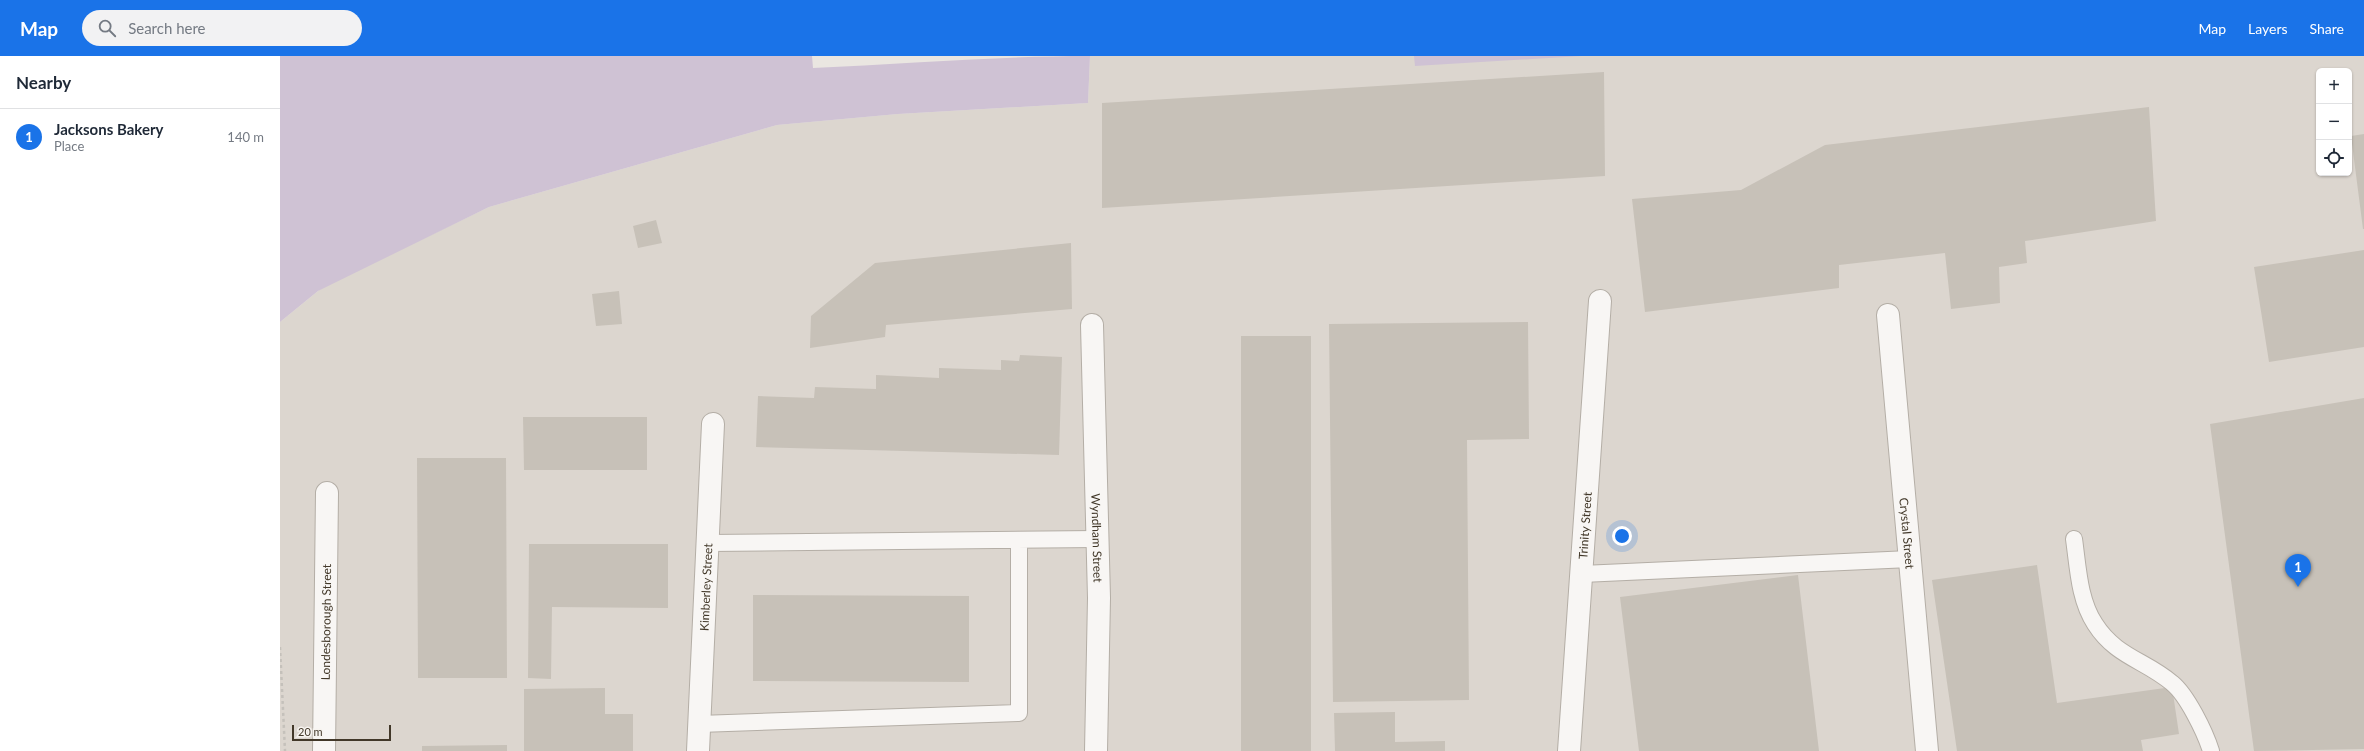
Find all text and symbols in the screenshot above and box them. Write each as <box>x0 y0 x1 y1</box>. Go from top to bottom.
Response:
search box <box>82 10 362 46</box>
text: Map <box>20 17 58 40</box>
icon: search <box>96 17 118 39</box>
text: Search here <box>128 19 206 37</box>
text: Map <box>2198 20 2226 37</box>
text: Layers <box>2248 20 2288 37</box>
text: Share <box>2310 20 2344 37</box>
map controls <box>2316 68 2352 176</box>
button: + <box>2316 68 2352 104</box>
text: Nearby <box>16 72 71 93</box>
button: − <box>2316 104 2352 140</box>
text: Jacksons Bakery <box>54 120 163 138</box>
text: 1 <box>25 129 33 145</box>
text: 140 m <box>227 129 264 145</box>
text: Place <box>54 138 84 154</box>
button: locate <box>2316 140 2352 176</box>
street label: Trinity Street <box>1575 491 1594 560</box>
street label: Wyndham Street <box>1089 493 1106 583</box>
street label: Crystal Street <box>1897 497 1918 570</box>
your location <box>1612 526 1632 546</box>
street label: Kimberley Street <box>696 542 715 631</box>
pin: 1 <box>2285 554 2311 587</box>
street label: Londesborough Street <box>317 563 334 680</box>
scale bar <box>292 723 391 742</box>
text: 20 m <box>298 725 323 738</box>

